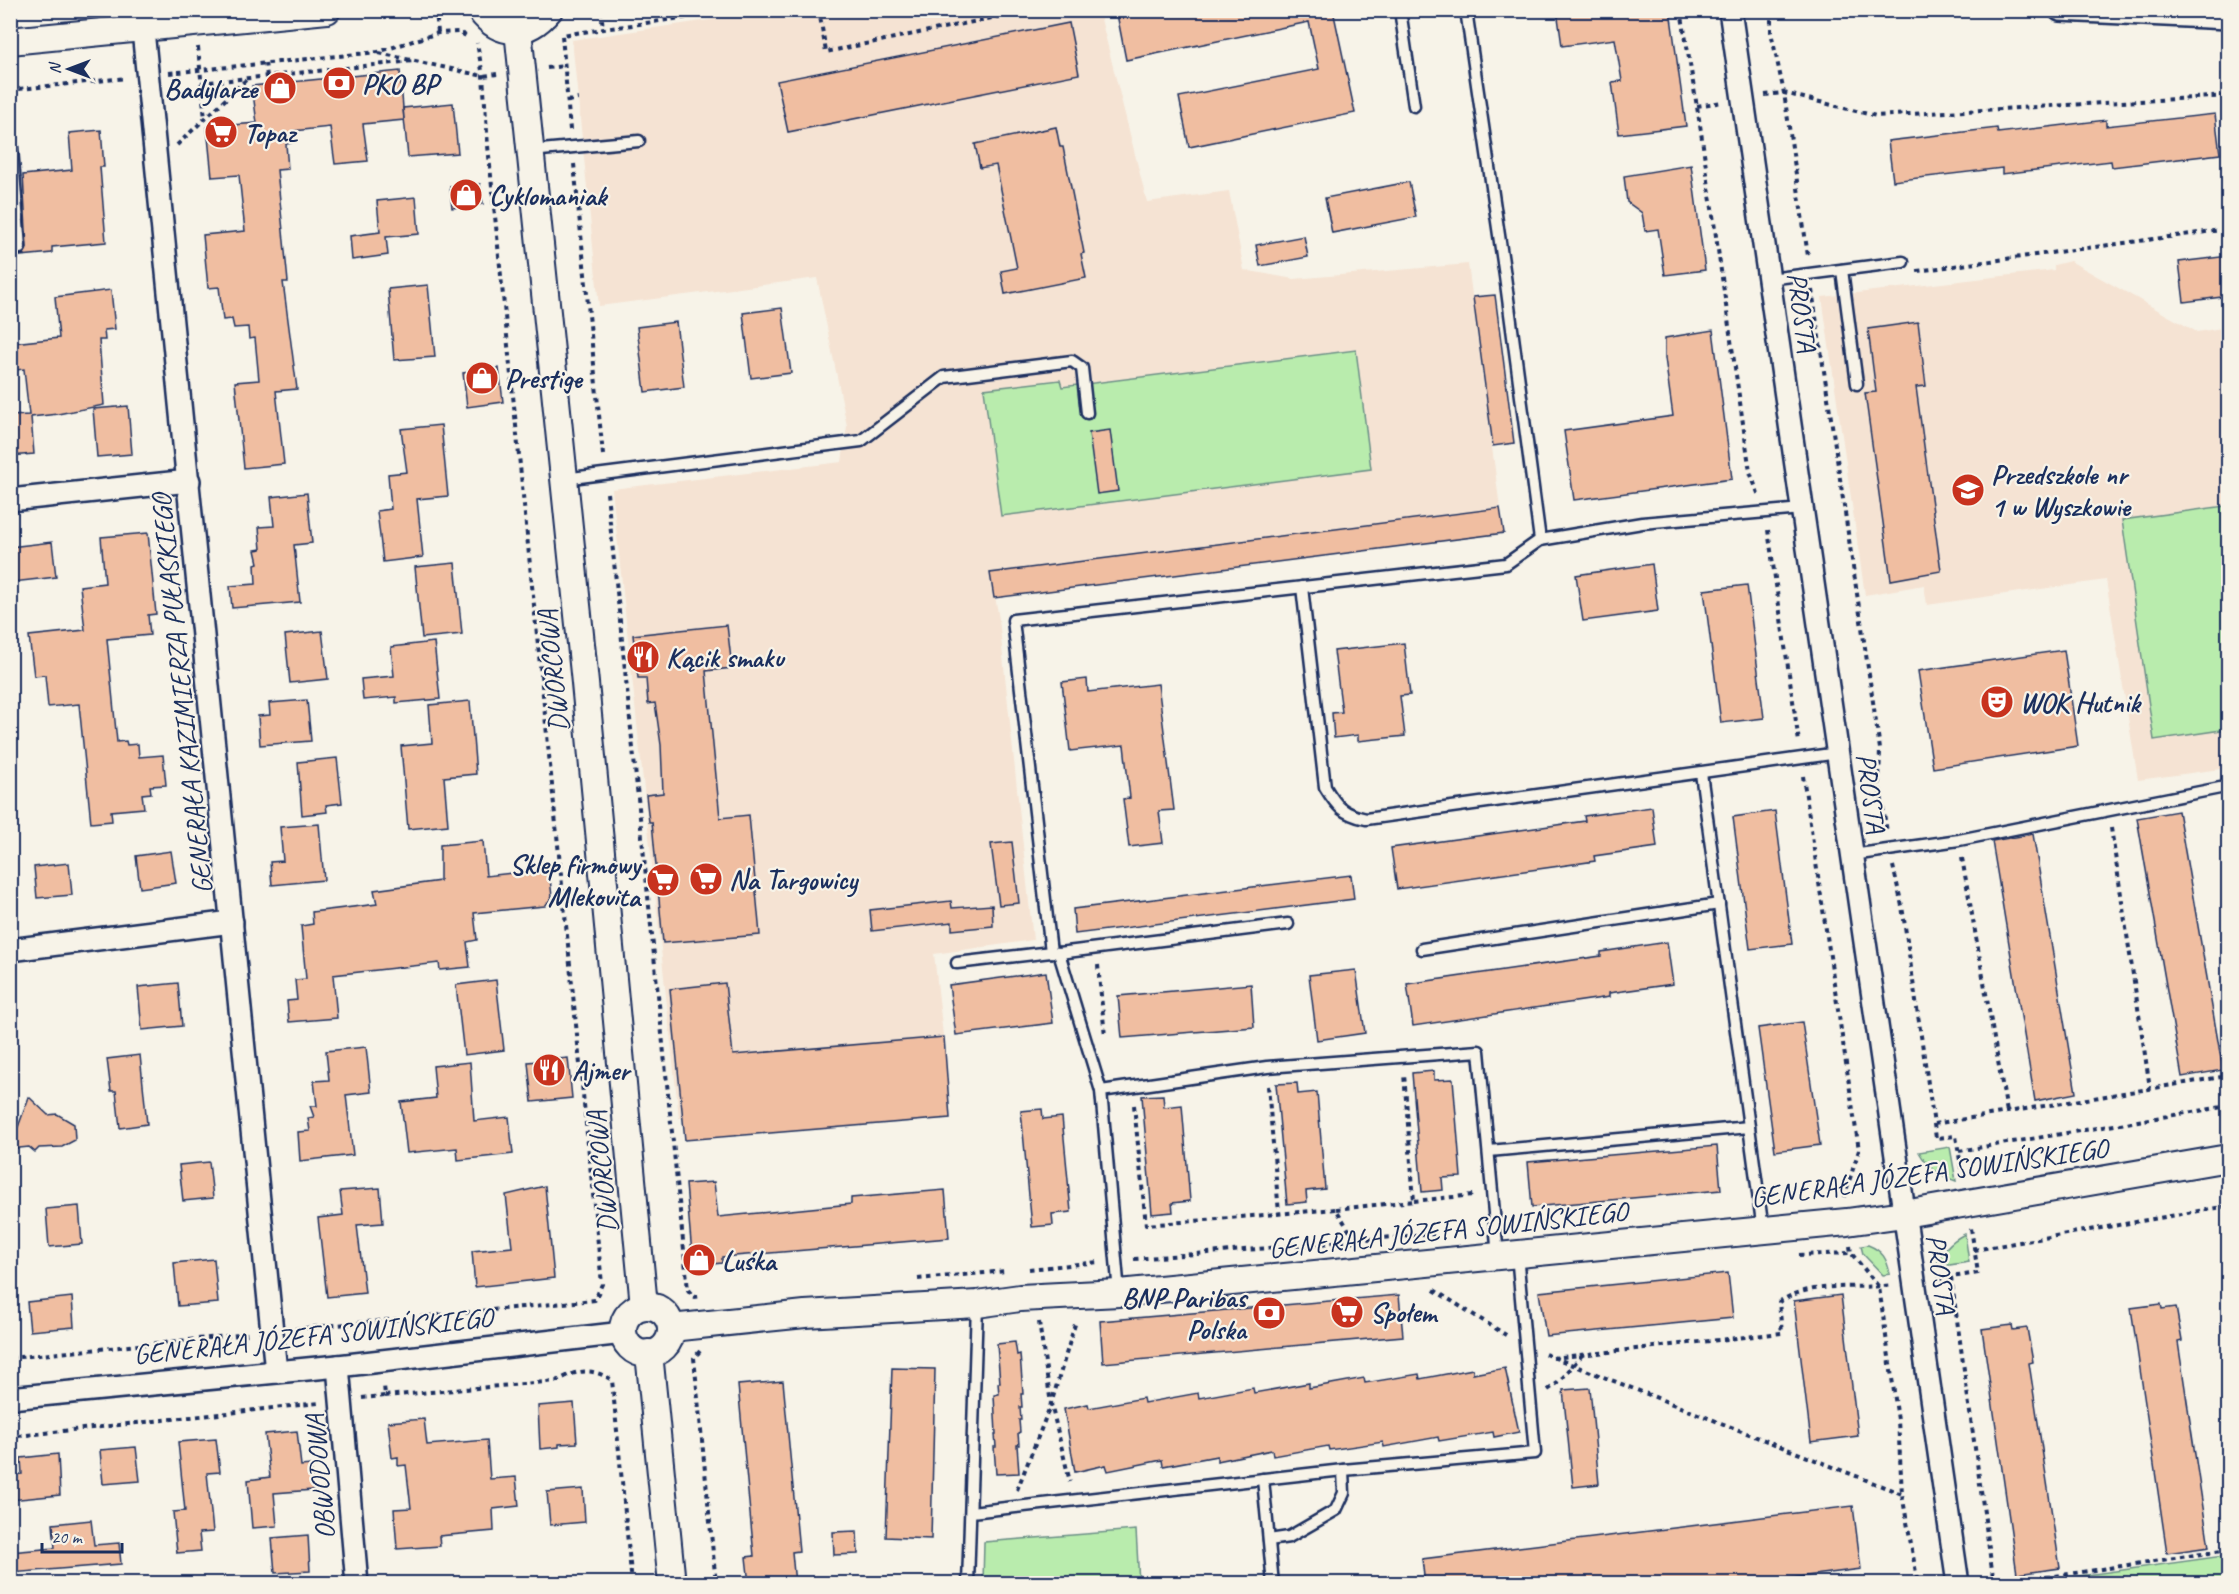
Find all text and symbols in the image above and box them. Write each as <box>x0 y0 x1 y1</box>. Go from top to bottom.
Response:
north arrow <box>39 39 99 99</box>
text: N <box>45 61 65 74</box>
bank icon: PKO BP <box>321 65 357 101</box>
place label: PKO BP <box>362 66 442 101</box>
shop icon: Badylarze <box>262 70 298 106</box>
place label: Badylarze <box>164 71 260 107</box>
supermarket icon: Topaz <box>203 114 239 150</box>
place label: Topaz <box>244 115 299 150</box>
shop icon: Cyklomaniak <box>448 177 484 213</box>
place label: Cyklomaniak <box>489 178 609 213</box>
street label: PROSTA <box>1780 270 1826 355</box>
shop icon: Prestige <box>464 360 500 396</box>
place label: Prestige <box>505 361 584 396</box>
place label: Przedszkole nr 1 w Wyszkowie <box>1991 457 2133 525</box>
school or university icon: Przedszkole nr 1 w Wyszkowie <box>1950 472 1986 508</box>
street label: GENERAŁA KAZIMIERZA PUŁASKIEGO <box>143 489 220 895</box>
street label: DWORCOWA <box>529 607 576 734</box>
restaurant icon: Kącik smaku <box>625 639 661 675</box>
place label: Kącik smaku <box>666 640 786 675</box>
theatre icon: WOK Hutnik <box>1979 684 2015 720</box>
place label: WOK Hutnik <box>2020 685 2142 720</box>
street label: PROSTA <box>1849 751 1895 836</box>
place label: Sklep firmowy Mlekovita <box>509 847 643 914</box>
supermarket icon: Na Targowicy <box>688 861 724 897</box>
supermarket icon: Sklep firmowy Mlekovita <box>645 862 681 898</box>
place label: Na Targowicy <box>729 862 859 898</box>
restaurant icon: Ajmer <box>531 1052 567 1088</box>
place label: Ajmer <box>572 1053 632 1088</box>
street label: DWORCOWA <box>578 1108 625 1235</box>
street label: GENERAŁA JÓZEFA SOWIŃSKIEGO <box>1748 1130 2113 1215</box>
street label: GENERAŁA JÓZEFA SOWIŃSKIEGO <box>1267 1193 1632 1266</box>
street label: PROSTA <box>1919 1232 1965 1317</box>
shop icon: Luśka <box>681 1242 717 1278</box>
place label: Luśka <box>722 1243 778 1278</box>
place label: BNP Paribas Polska <box>1122 1280 1249 1347</box>
supermarket icon: Społem <box>1329 1294 1365 1330</box>
bank icon: BNP Paribas Polska <box>1251 1295 1287 1331</box>
place label: Społem <box>1370 1295 1439 1330</box>
street label: GENERAŁA JÓZEFA SOWIŃSKIEGO <box>132 1299 497 1372</box>
street label: OBWODOWA <box>296 1411 342 1541</box>
scale bar <box>42 1516 122 1554</box>
text: 20 m <box>51 1526 84 1548</box>

